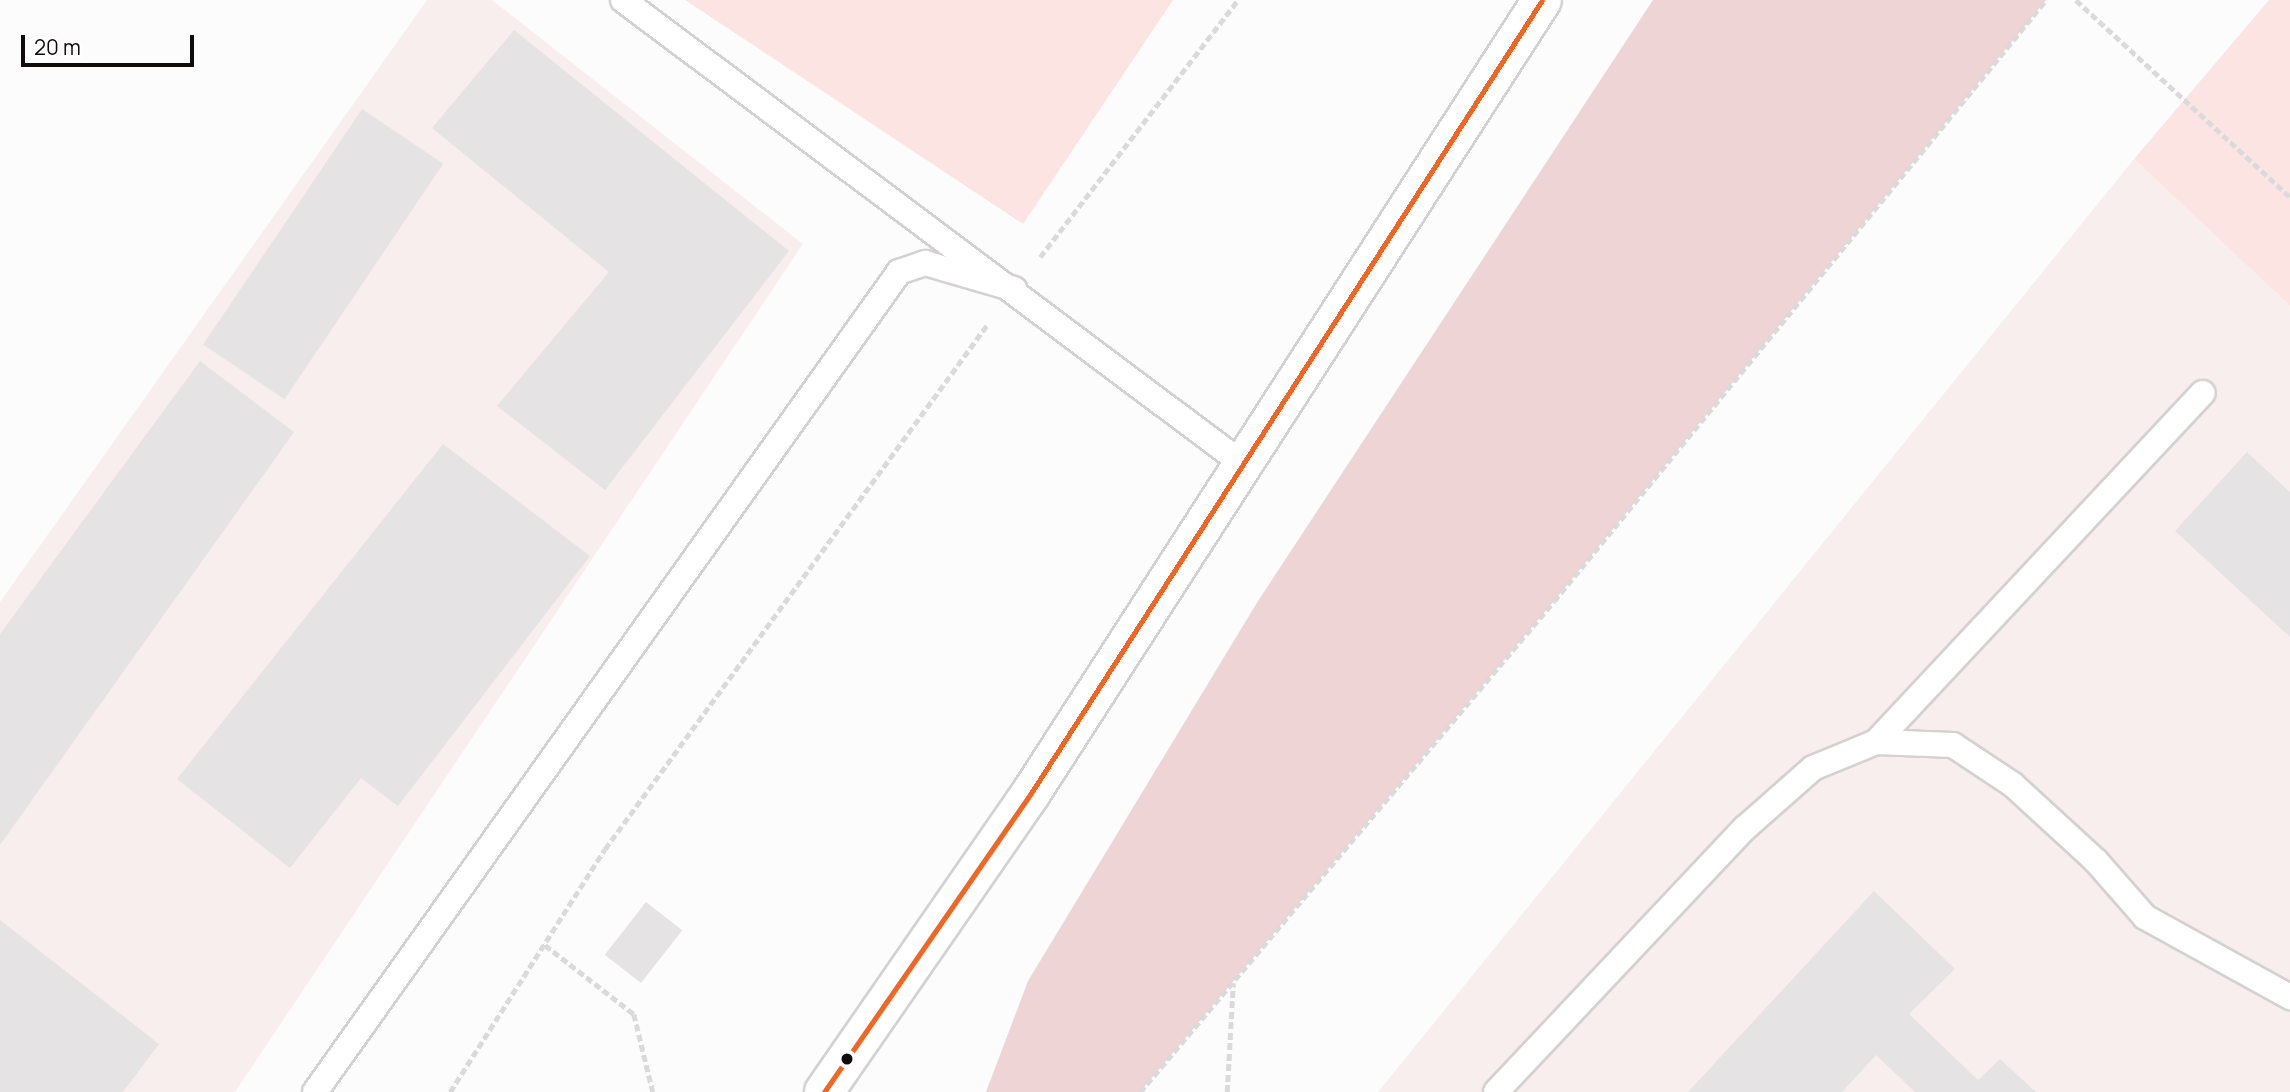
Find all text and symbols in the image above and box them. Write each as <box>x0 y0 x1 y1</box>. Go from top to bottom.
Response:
scale bar <box>24 21 198 65</box>
text: 20 m <box>34 33 81 61</box>
unlabelled marker <box>840 1052 854 1066</box>

